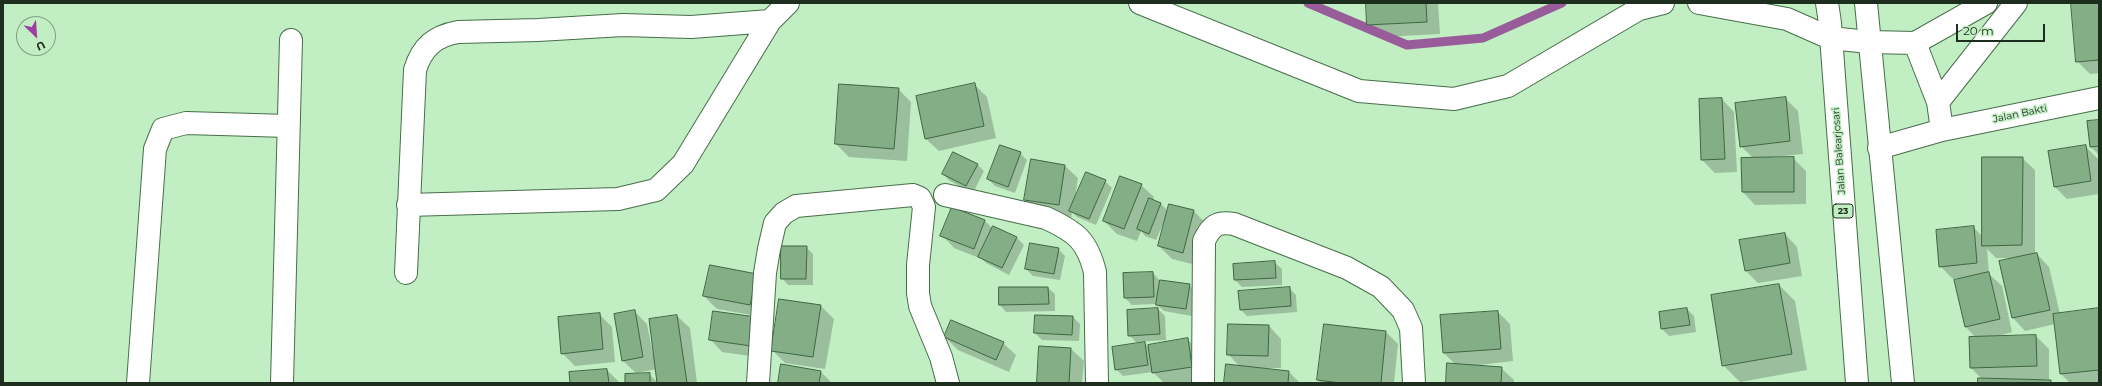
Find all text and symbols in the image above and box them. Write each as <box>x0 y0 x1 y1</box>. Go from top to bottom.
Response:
north arrow <box>16 16 56 56</box>
scale bar <box>1958 16 2047 42</box>
text: 20 m <box>1963 23 1994 38</box>
text: U <box>34 38 48 54</box>
street label: Jalan Bakti <box>1992 102 2048 126</box>
street label: Jalan Balearjosari <box>1830 107 1848 195</box>
road number: 23 <box>1833 204 1853 218</box>

